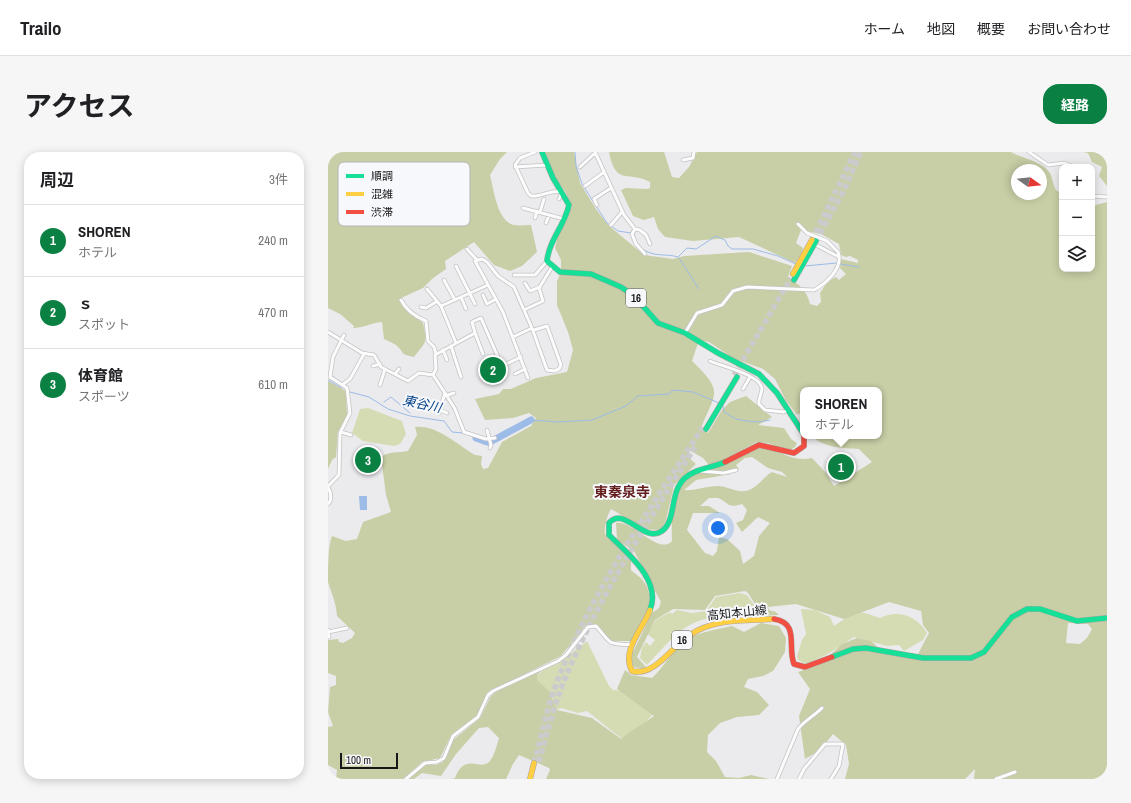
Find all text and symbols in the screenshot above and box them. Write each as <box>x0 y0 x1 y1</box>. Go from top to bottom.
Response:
text: Trailo <box>20 15 62 41</box>
text: ホーム <box>863 20 905 38</box>
text: 地図 <box>927 20 955 38</box>
text: 概要 <box>977 20 1005 38</box>
text: お問い合わせ <box>1027 20 1111 38</box>
button: 経路 <box>1043 84 1107 124</box>
text: アクセス <box>24 87 135 125</box>
legend <box>338 162 470 226</box>
north arrow <box>1011 164 1047 200</box>
map controls <box>1059 164 1095 272</box>
button: + <box>1059 164 1095 200</box>
text: 周辺 <box>40 168 74 191</box>
text: 順調 <box>371 169 393 183</box>
text: 3件 <box>269 171 288 188</box>
text: 混雑 <box>371 187 393 201</box>
button: − <box>1059 200 1095 236</box>
text: 渋滞 <box>371 205 393 219</box>
text: SHOREN <box>78 221 131 242</box>
text: 1 <box>50 232 56 249</box>
text: 240 m <box>258 232 288 249</box>
button: layers <box>1059 236 1095 272</box>
text: ホテル <box>78 244 117 261</box>
road number: 16 <box>626 289 646 307</box>
text: ｓ <box>78 293 93 314</box>
text: 2 <box>50 304 56 321</box>
text: 470 m <box>258 304 288 321</box>
text: スポット <box>78 316 130 333</box>
pin: 2 <box>480 355 506 385</box>
text: 体育館 <box>78 365 123 386</box>
text: 3 <box>50 376 56 393</box>
text: 610 m <box>258 376 288 393</box>
popup <box>800 387 882 439</box>
text: スポーツ <box>78 388 130 405</box>
water label: 東谷川 <box>401 392 445 417</box>
text: SHOREN <box>815 393 867 414</box>
text: ホテル <box>815 416 854 433</box>
pin: 3 <box>355 445 381 475</box>
pin: 1 <box>828 452 854 482</box>
district label: 東秦泉寺 <box>594 483 650 501</box>
your location <box>708 518 728 538</box>
street label: 高知本山線 <box>706 602 768 624</box>
road number: 16 <box>672 631 692 649</box>
scale bar <box>340 751 398 770</box>
text: 100 m <box>346 753 371 767</box>

